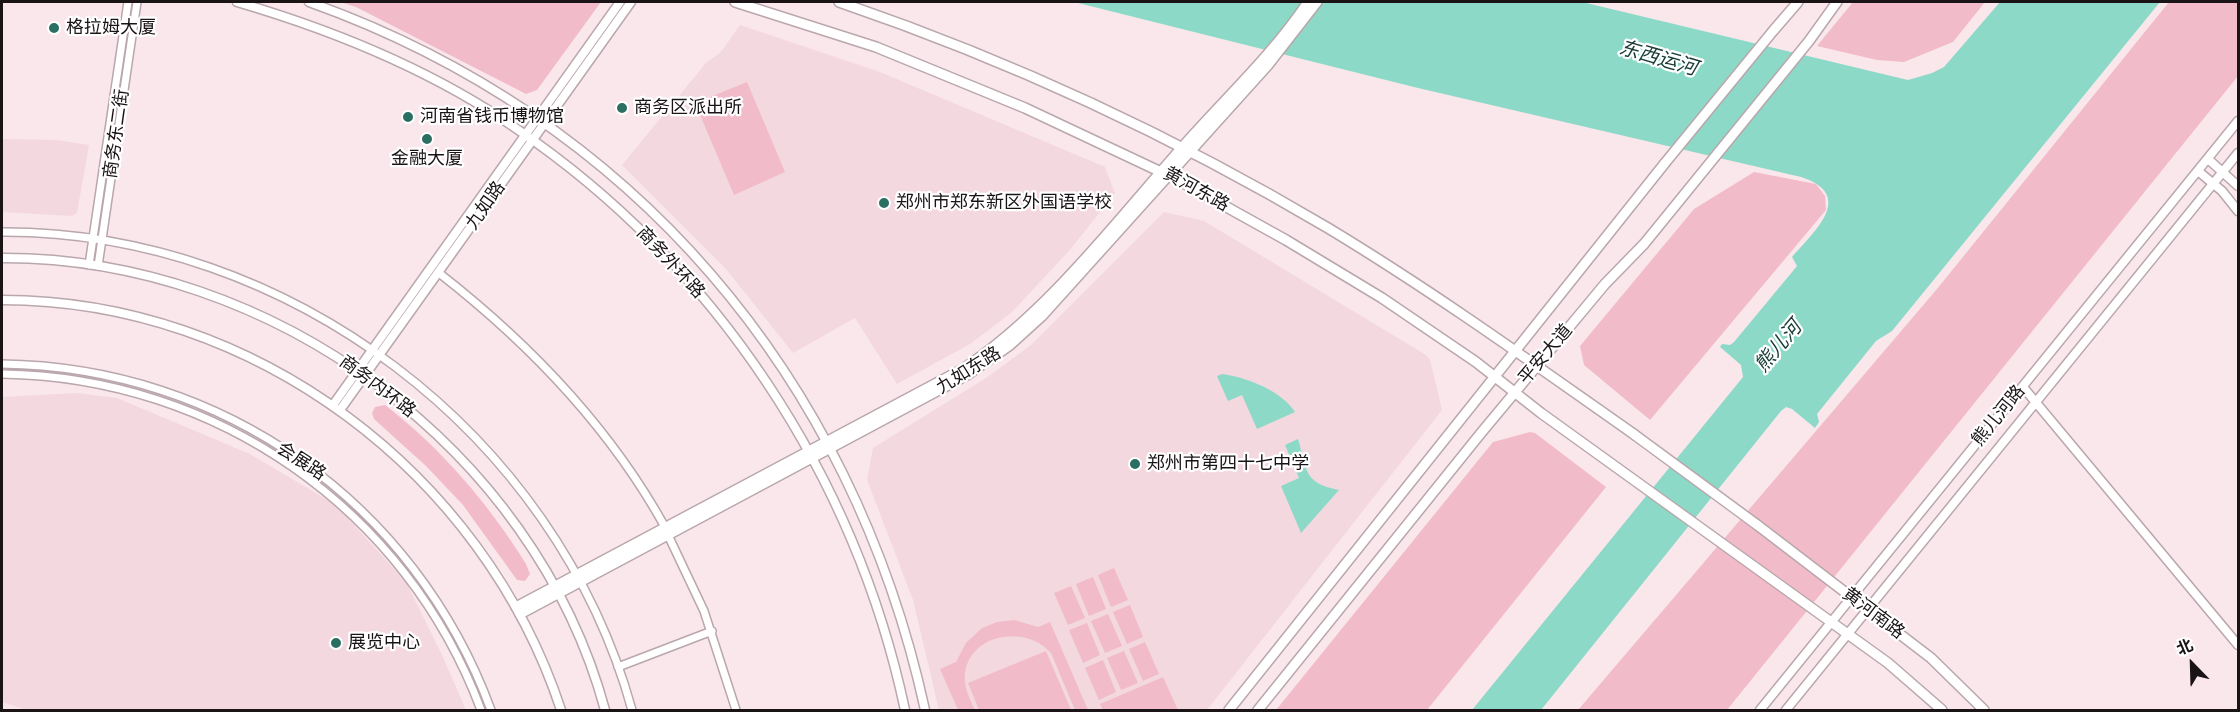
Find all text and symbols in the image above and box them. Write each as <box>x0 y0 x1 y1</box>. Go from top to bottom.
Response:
place label: 格拉姆大厦 <box>66 17 156 39</box>
marker: 格拉姆大厦 <box>47 21 61 35</box>
water label: 东西运河 <box>1616 36 1700 82</box>
street label: 商务东二街 <box>100 88 134 180</box>
place label: 商务区派出所 <box>634 97 742 119</box>
marker: 商务区派出所 <box>615 101 629 115</box>
place label: 河南省钱币博物馆 <box>420 106 564 128</box>
marker: 河南省钱币博物馆 <box>401 110 415 124</box>
marker: 金融大厦 <box>420 132 434 146</box>
place label: 金融大厦 <box>391 148 463 170</box>
street label: 黄河东路 <box>1159 163 1233 217</box>
street label: 九如路 <box>462 178 510 234</box>
place label: 郑州市郑东新区外国语学校 <box>896 192 1112 214</box>
marker: 郑州市郑东新区外国语学校 <box>877 196 891 210</box>
street label: 商务外环路 <box>631 223 709 303</box>
water label: 熊儿河 <box>1751 316 1807 378</box>
street label: 平安大道 <box>1515 320 1577 390</box>
street label: 九如东路 <box>933 343 1005 399</box>
street label: 商务内环路 <box>335 351 419 423</box>
street label: 熊儿河路 <box>1968 381 2030 451</box>
street label: 会展路 <box>272 438 330 486</box>
place label: 郑州市第四十七中学 <box>1147 453 1309 475</box>
marker: 郑州市第四十七中学 <box>1128 457 1142 471</box>
street label: 黄河南路 <box>1838 584 1908 644</box>
place label: 展览中心 <box>348 632 420 654</box>
north arrow <box>2162 634 2222 694</box>
text: 北 <box>2174 635 2196 660</box>
marker: 展览中心 <box>329 636 343 650</box>

